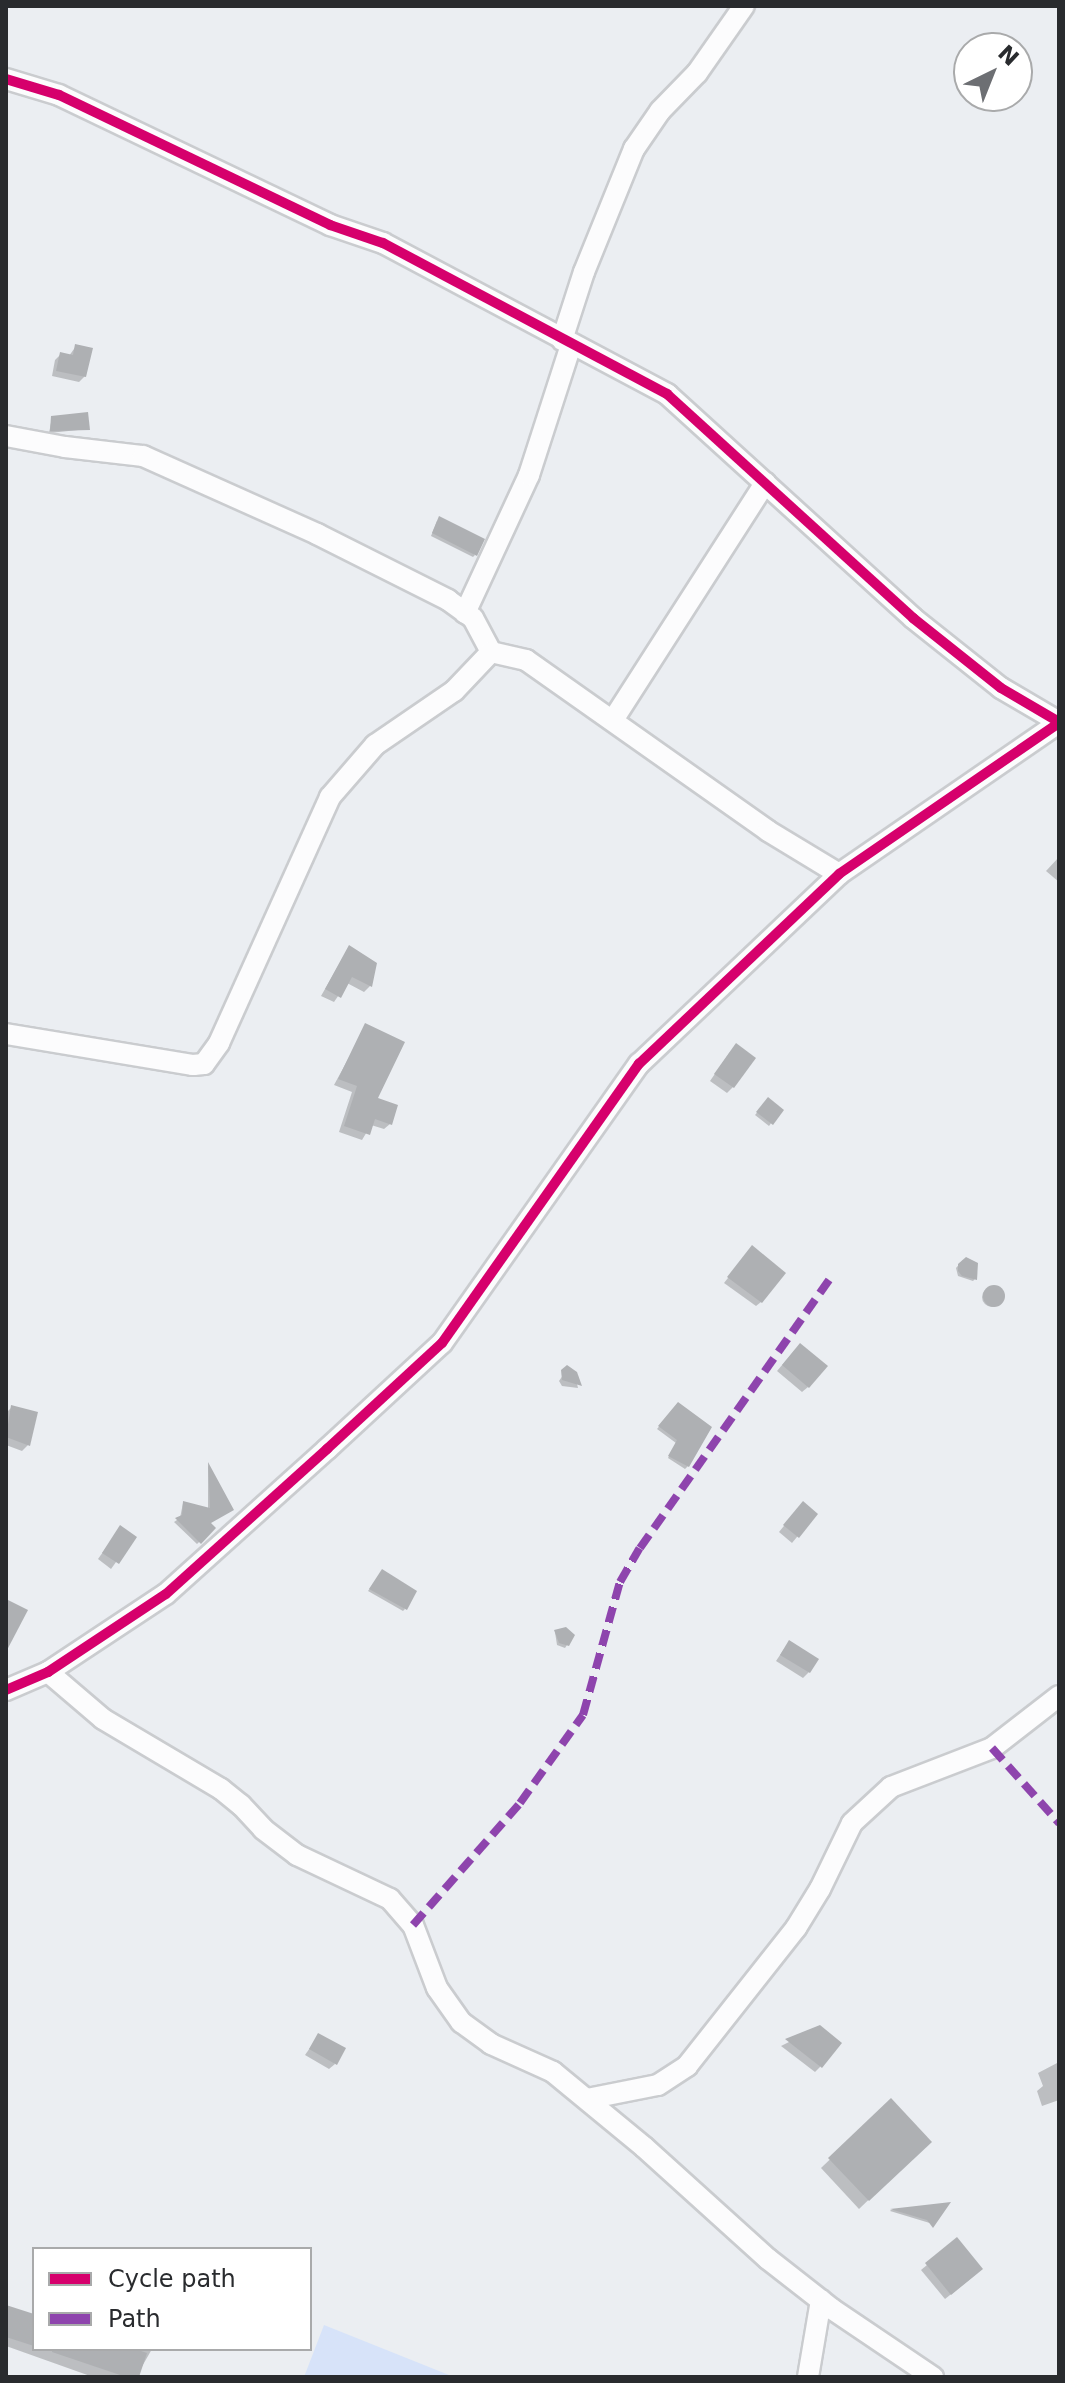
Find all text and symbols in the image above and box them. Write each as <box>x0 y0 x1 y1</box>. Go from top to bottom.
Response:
north arrow <box>953 32 1033 112</box>
text: N <box>993 40 1024 71</box>
legend <box>32 2247 312 2351</box>
text: Cycle path <box>108 2265 236 2293</box>
text: Path <box>108 2305 161 2333</box>

